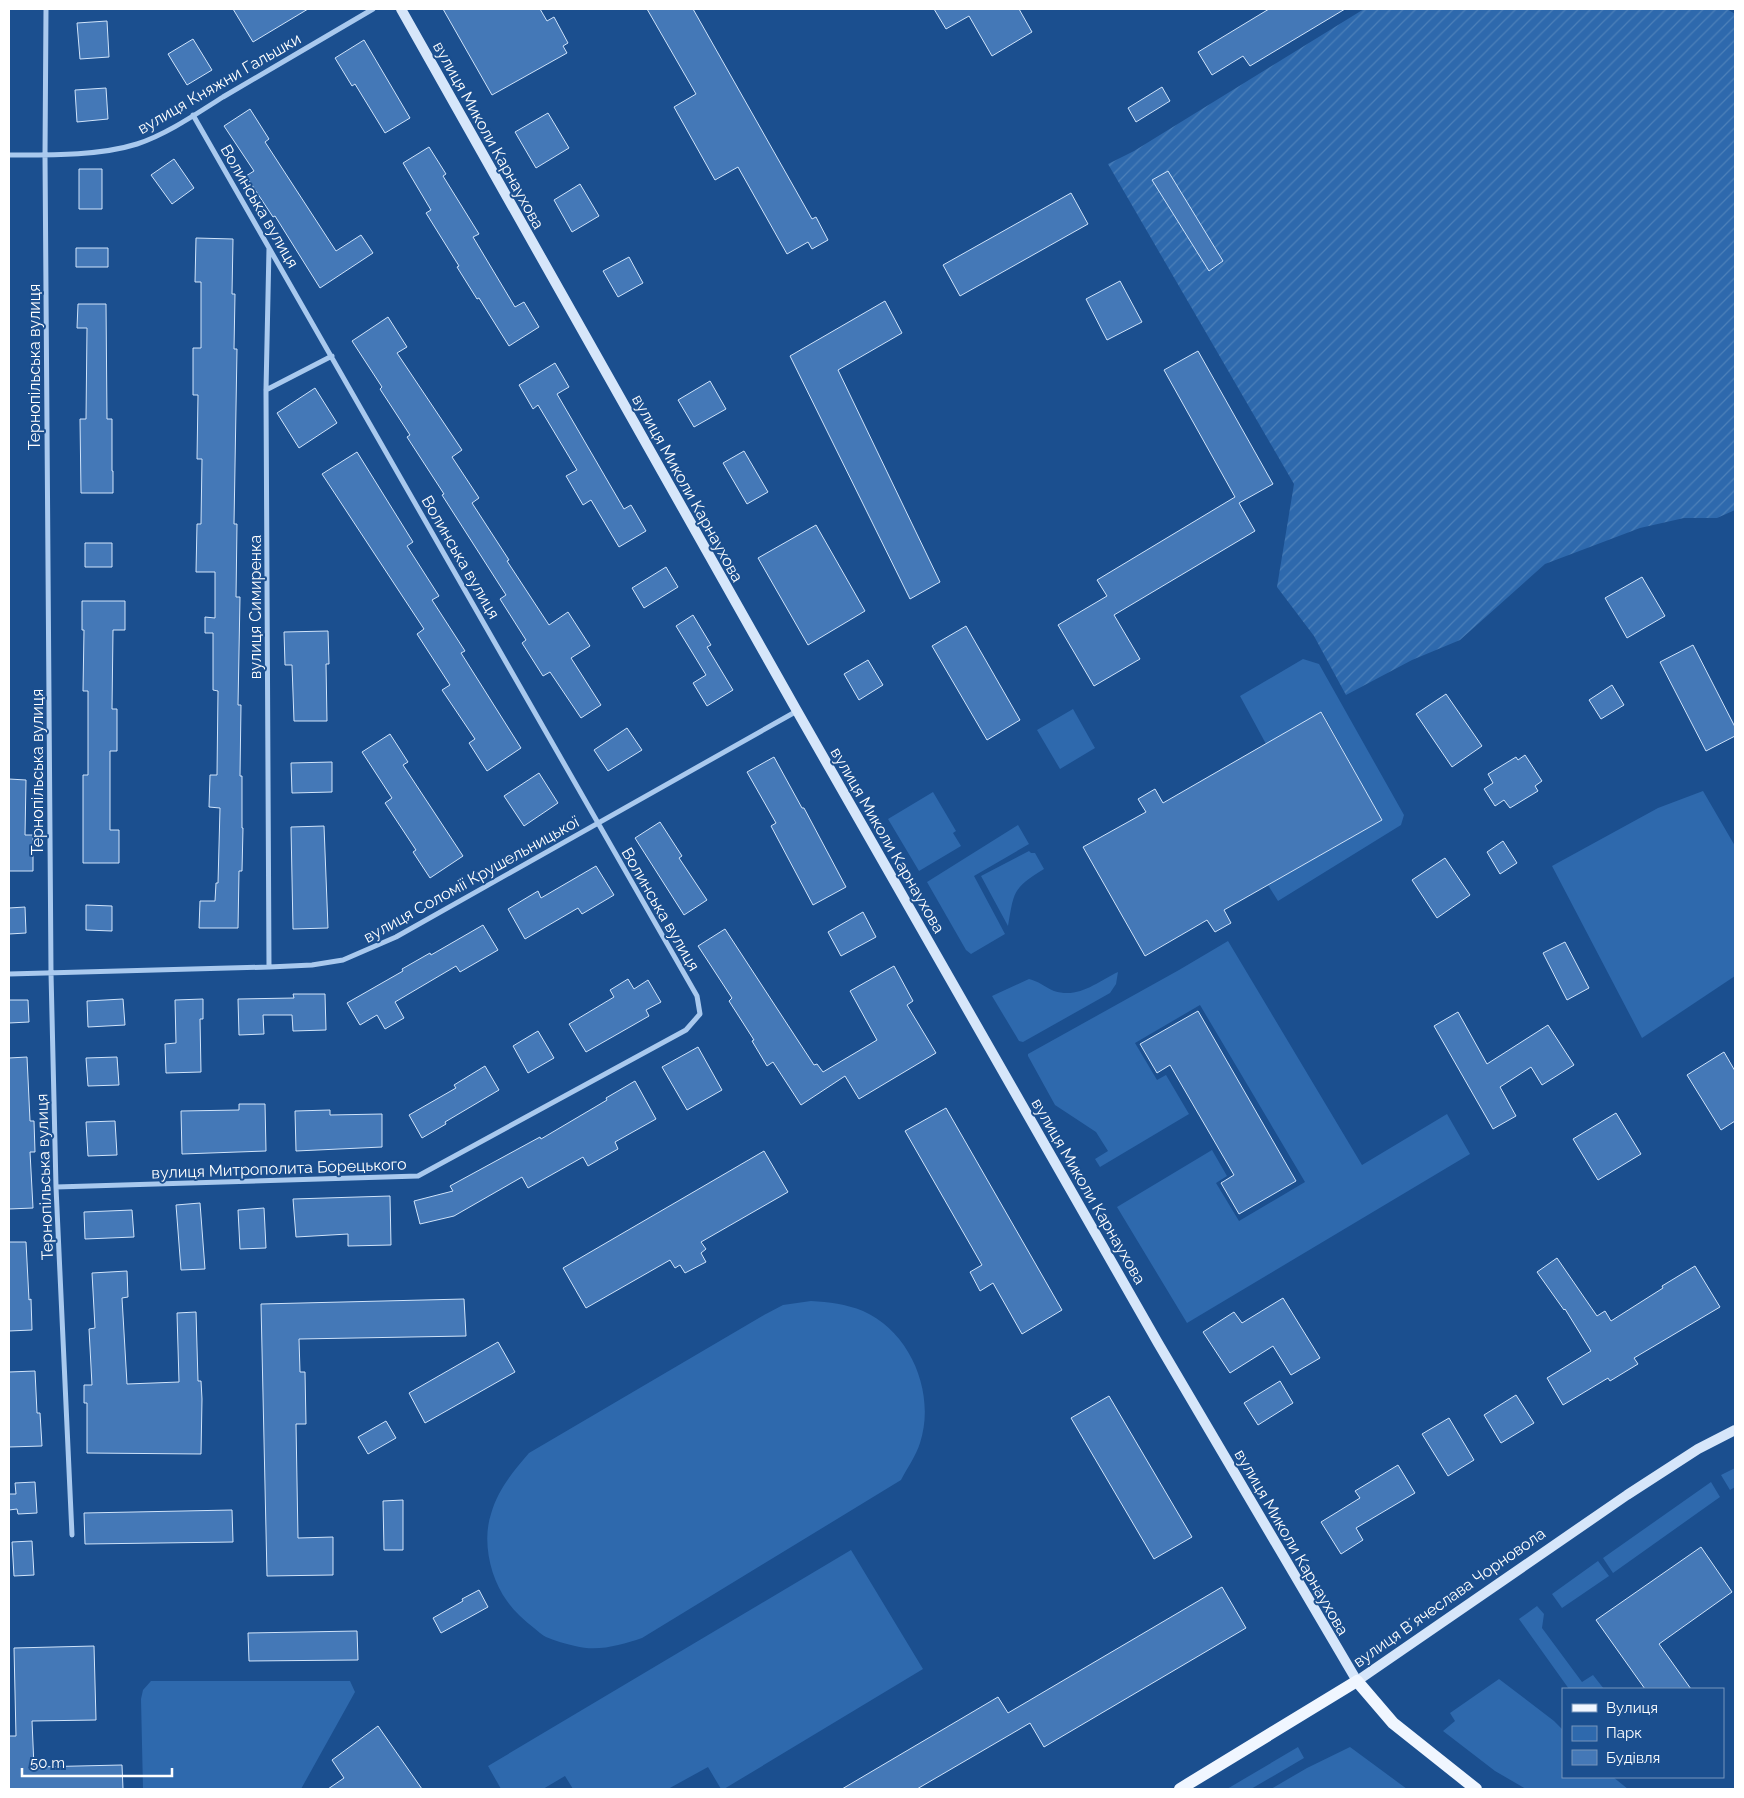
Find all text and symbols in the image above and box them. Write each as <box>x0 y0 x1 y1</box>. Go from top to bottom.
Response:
street label: вулиця Княжни Гальшки <box>134 29 304 138</box>
street label: вулиця Миколи Карнаухова <box>429 38 548 232</box>
street label: Волинська вулиця <box>217 141 303 271</box>
street label: Тернопільська вулиця <box>25 284 44 450</box>
street label: вулиця Миколи Карнаухова <box>628 391 747 585</box>
street label: Волинська вулиця <box>418 492 504 622</box>
street label: вулиця Симиренка <box>246 535 265 679</box>
street label: Тернопільська вулиця <box>28 689 47 855</box>
street label: вулиця Миколи Карнаухова <box>827 744 949 936</box>
street label: вулиця Соломії Крушельницької <box>360 812 583 947</box>
street label: Волинська вулиця <box>618 844 704 974</box>
street label: Тернопільська вулиця <box>32 1093 57 1261</box>
street label: вулиця Миколи Карнаухова <box>1028 1095 1150 1287</box>
street label: вулиця Митрополита Борецького <box>151 1155 407 1182</box>
street label: вулиця Миколи Карнаухова <box>1231 1446 1353 1638</box>
street label: вулиця Вʼячеслава Чорновола <box>1350 1524 1549 1671</box>
legend <box>1562 1688 1724 1778</box>
text: Вулиця <box>1606 1699 1658 1717</box>
text: Парк <box>1606 1724 1642 1742</box>
scale bar <box>22 1746 172 1778</box>
text: Будівля <box>1606 1749 1660 1767</box>
text: 50 m <box>30 1754 65 1772</box>

